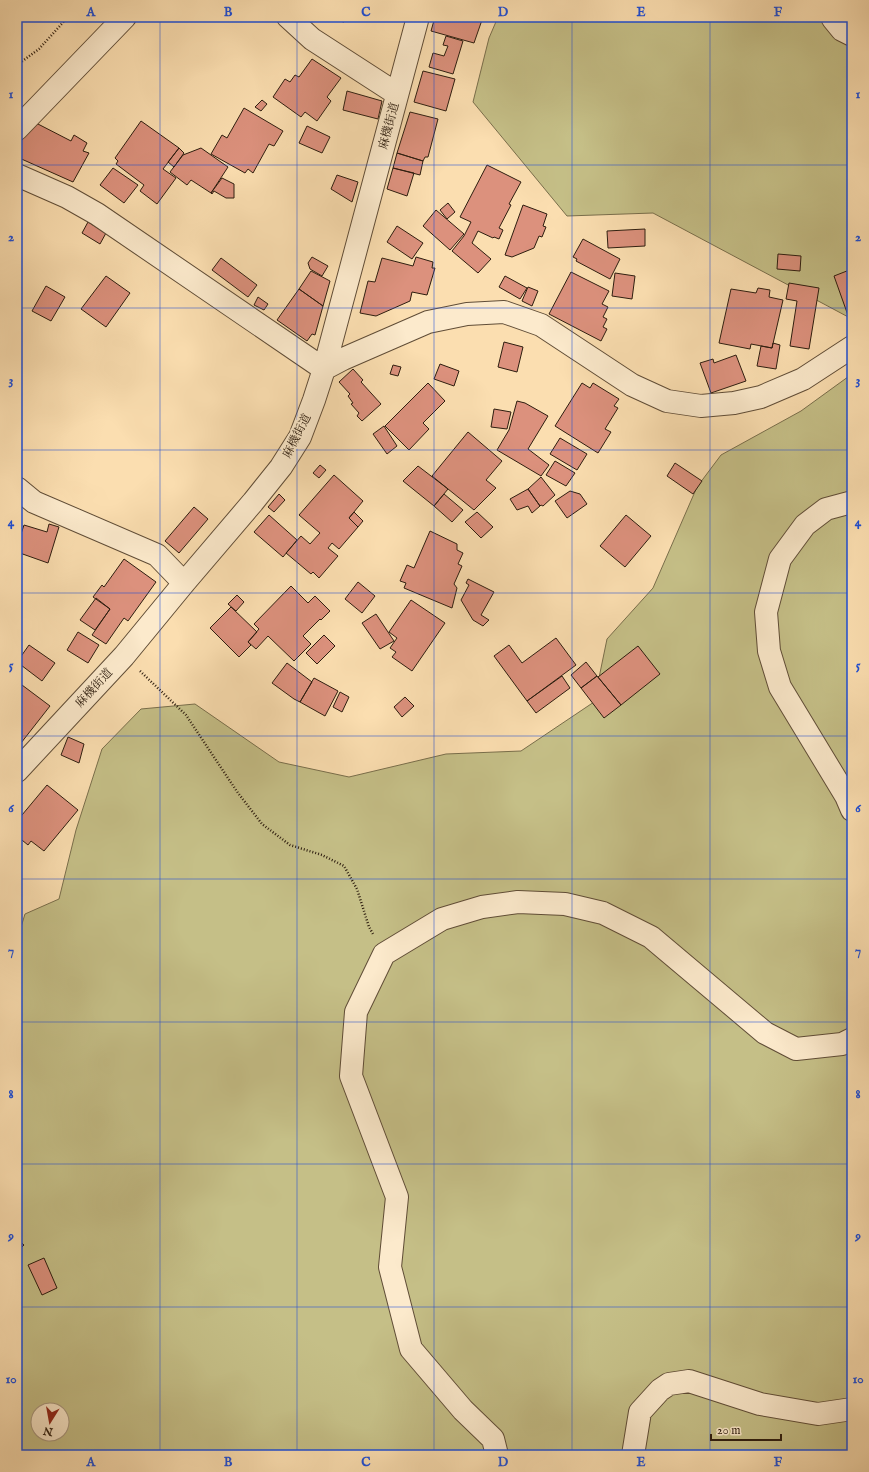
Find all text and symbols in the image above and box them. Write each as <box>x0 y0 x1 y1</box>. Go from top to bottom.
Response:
text: A <box>86 4 97 21</box>
text: B <box>224 4 233 21</box>
text: C <box>361 4 371 21</box>
text: D <box>498 4 509 21</box>
text: E <box>636 4 646 21</box>
text: F <box>774 4 783 21</box>
text: 1 <box>9 86 14 103</box>
text: 1 <box>856 86 861 103</box>
street label: 麻機街道 <box>376 101 402 151</box>
text: 2 <box>8 229 14 246</box>
text: 2 <box>855 229 861 246</box>
text: 3 <box>9 372 14 389</box>
text: 3 <box>856 372 861 389</box>
street label: 麻機街道 <box>279 411 315 461</box>
text: 4 <box>8 514 15 531</box>
text: 4 <box>855 514 862 531</box>
text: 5 <box>9 657 14 674</box>
text: 5 <box>856 657 861 674</box>
street label: 麻機街道 <box>72 665 116 711</box>
text: 6 <box>8 800 14 817</box>
text: 6 <box>855 800 861 817</box>
text: 7 <box>8 943 14 960</box>
text: 7 <box>855 943 861 960</box>
text: 8 <box>8 1086 14 1103</box>
text: 8 <box>855 1086 861 1103</box>
text: 9 <box>7 1228 14 1245</box>
text: 9 <box>854 1228 861 1245</box>
text: 10 <box>5 1371 17 1388</box>
text: 10 <box>852 1371 864 1388</box>
north arrow <box>30 1402 70 1442</box>
scale bar <box>711 1416 781 1442</box>
text: N <box>42 1423 55 1439</box>
text: 20 m <box>717 1423 740 1438</box>
text: A <box>86 1454 97 1471</box>
text: B <box>224 1454 233 1471</box>
text: C <box>361 1454 371 1471</box>
text: D <box>498 1454 509 1471</box>
text: E <box>636 1454 646 1471</box>
text: F <box>774 1454 783 1471</box>

